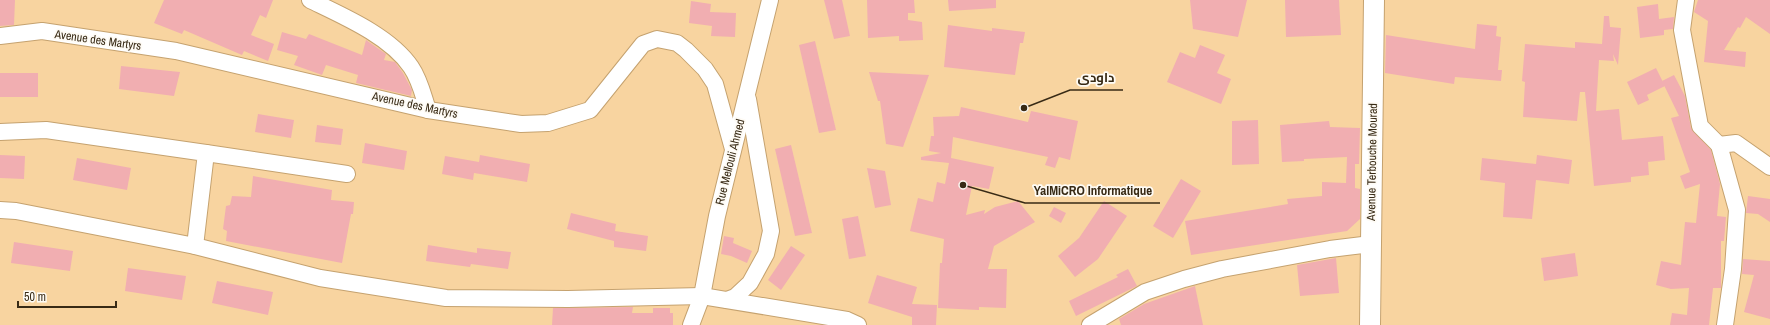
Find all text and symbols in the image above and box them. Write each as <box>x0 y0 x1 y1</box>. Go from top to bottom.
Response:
street label: Avenue des Martyrs <box>53 26 142 54</box>
callout: داودى <box>1070 65 1123 90</box>
text: داودى <box>1078 69 1114 86</box>
street label: Avenue des Martyrs <box>370 88 459 122</box>
street label: Avenue Terbouche Mourad <box>1363 103 1381 222</box>
street label: Rue Mellouli Ahmed <box>712 117 748 207</box>
callout: YalMiCRO Informatique <box>1025 178 1160 203</box>
text: YalMiCRO Informatique <box>1034 182 1152 199</box>
scale bar <box>18 283 116 309</box>
text: 50 m <box>24 289 46 305</box>

